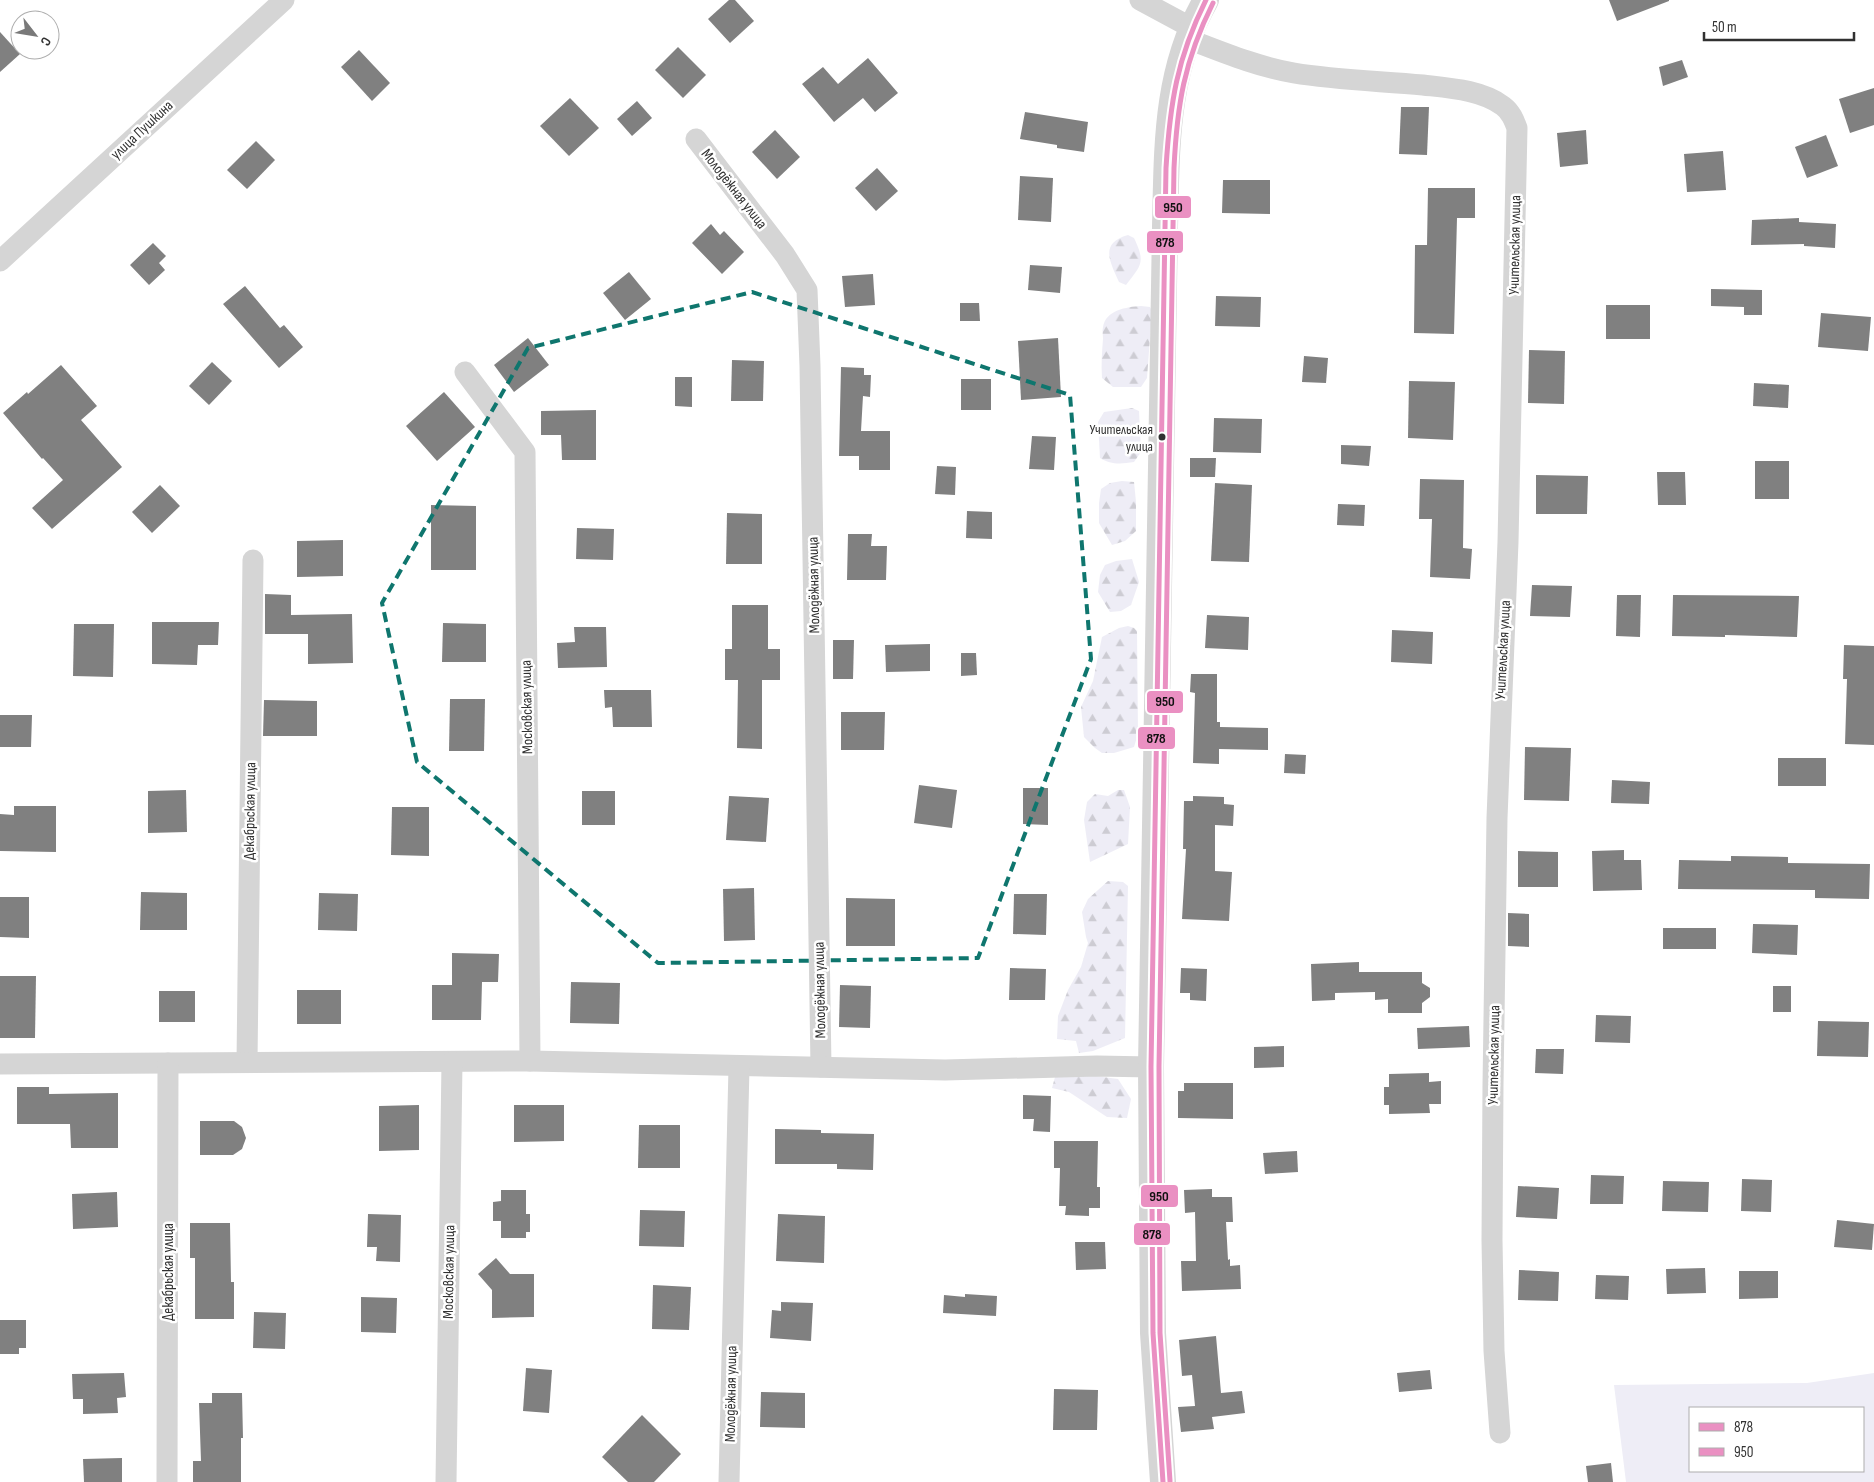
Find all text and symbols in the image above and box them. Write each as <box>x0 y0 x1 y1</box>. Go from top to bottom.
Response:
north arrow <box>10 10 60 60</box>
scale bar <box>1704 10 1854 42</box>
text: 50 m <box>1712 18 1737 37</box>
text: С <box>37 34 55 49</box>
street label: улица Пушкина <box>107 96 177 164</box>
street label: Молодёжная улица <box>697 145 771 233</box>
line badge: 950 <box>1154 195 1192 219</box>
street label: Учительская улица <box>1505 195 1525 295</box>
text: 950 <box>1163 199 1183 216</box>
line badge: 878 <box>1146 230 1184 254</box>
text: 878 <box>1155 234 1175 251</box>
place label: Учительская улица <box>1090 421 1153 455</box>
marker: Учительская улица <box>1157 432 1167 442</box>
street label: Молодёжная улица <box>804 536 824 633</box>
street label: Учительская улица <box>1491 600 1515 700</box>
street label: Московская улица <box>517 660 537 754</box>
line badge: 950 <box>1146 690 1184 714</box>
text: 950 <box>1155 693 1175 710</box>
line badge: 878 <box>1137 726 1176 750</box>
text: 878 <box>1146 730 1166 747</box>
street label: Декабрьская улица <box>240 762 260 860</box>
street label: Молодёжная улица <box>810 941 830 1038</box>
street label: Учительская улица <box>1484 1005 1504 1105</box>
line badge: 950 <box>1140 1184 1179 1208</box>
text: 950 <box>1149 1188 1169 1205</box>
line badge: 878 <box>1133 1222 1171 1246</box>
street label: Декабрьская улица <box>159 1223 178 1321</box>
street label: Московская улица <box>439 1225 459 1319</box>
text: 878 <box>1142 1226 1162 1243</box>
street label: Молодёжная улица <box>721 1345 741 1442</box>
legend <box>1689 1407 1864 1472</box>
text: 878 <box>1734 1418 1753 1437</box>
text: 950 <box>1734 1443 1753 1462</box>

